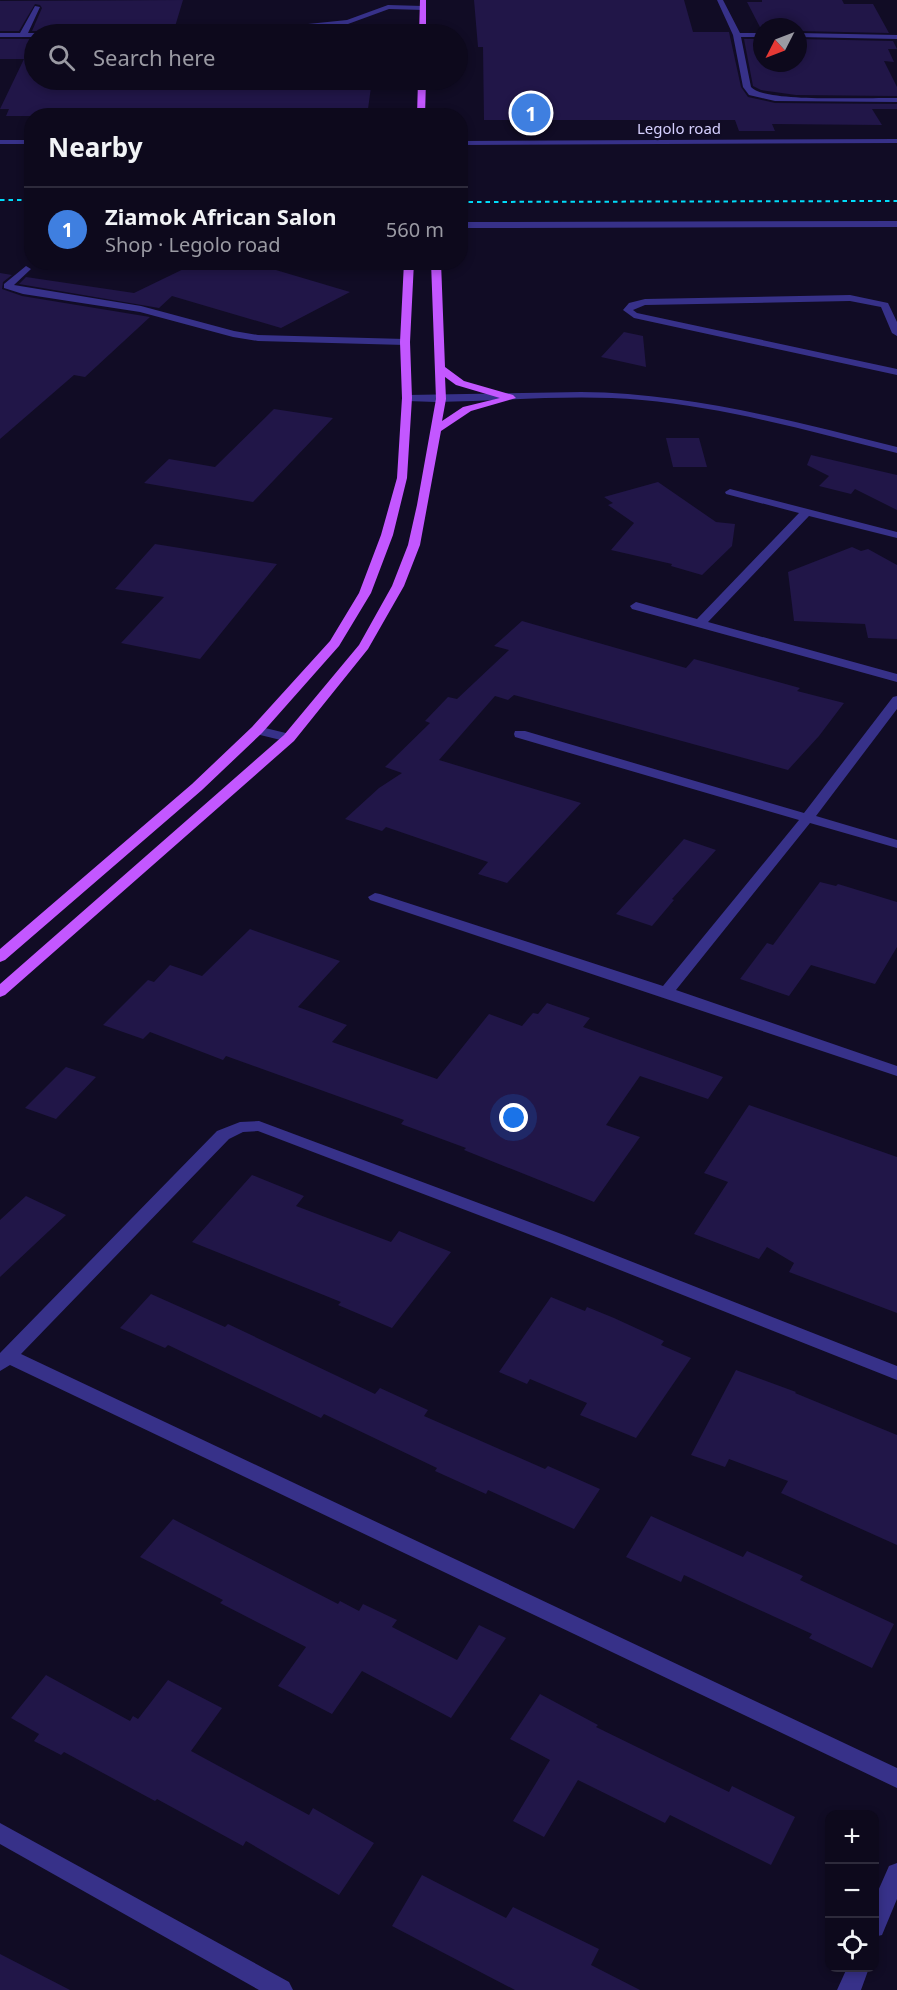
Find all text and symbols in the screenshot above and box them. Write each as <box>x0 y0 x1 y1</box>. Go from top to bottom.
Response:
north arrow <box>753 18 807 72</box>
search box <box>24 24 468 90</box>
icon: search <box>45 41 78 74</box>
text: Search here <box>93 42 215 72</box>
pin: 1 <box>512 90 550 136</box>
street label: Legolo road <box>637 118 721 138</box>
text: Nearby <box>48 129 143 165</box>
text: Ziamok African Salon <box>105 201 337 231</box>
text: 1 <box>62 216 73 243</box>
text: 560 m <box>386 216 444 243</box>
text: Shop · Legolo road <box>105 231 281 258</box>
your location <box>499 1103 528 1132</box>
map controls <box>825 1810 879 1972</box>
button: + <box>825 1810 879 1864</box>
button: − <box>825 1864 879 1918</box>
button: locate <box>825 1918 879 1972</box>

